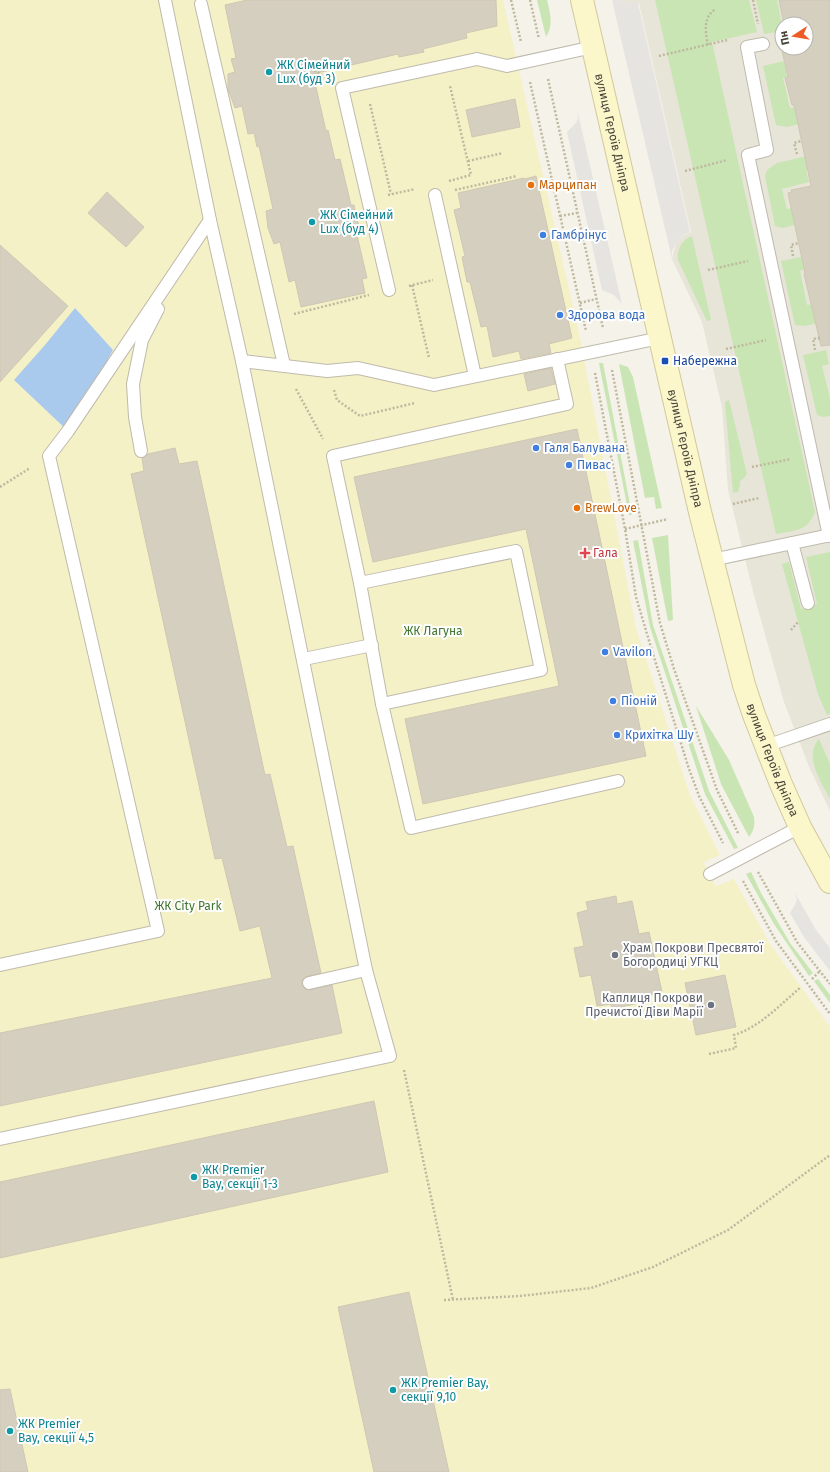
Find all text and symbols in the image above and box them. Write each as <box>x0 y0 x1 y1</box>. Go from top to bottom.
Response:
north arrow <box>774 16 814 56</box>
text: Пн <box>777 30 792 46</box>
place label: ЖК Сімейний Lux (буд 3) <box>277 58 351 86</box>
marker: ЖК Сімейний Lux (буд 3) <box>264 67 274 77</box>
street label: вулиця Героїв Дніпра <box>592 72 633 193</box>
place label: Марципан <box>539 178 597 192</box>
marker: Марципан <box>526 180 536 190</box>
place label: ЖК Сімейний Lux (буд 4) <box>320 208 394 236</box>
marker: ЖК Сімейний Lux (буд 4) <box>307 217 317 227</box>
place label: Гамбрінус <box>551 228 607 242</box>
marker: Гамбрінус <box>538 230 548 240</box>
place label: Здорова вода <box>568 308 645 322</box>
marker: Здорова вода <box>555 310 565 320</box>
place label: Набережна <box>673 354 737 368</box>
marker: Набережна <box>660 356 670 366</box>
street label: вулиця Героїв Дніпра <box>665 388 706 509</box>
place label: Галя Балувана <box>544 441 625 455</box>
marker: Галя Балувана <box>531 443 541 453</box>
place label: Пивас <box>577 458 611 472</box>
marker: Пивас <box>564 460 574 470</box>
place label: BrewLove <box>585 501 637 515</box>
marker: BrewLove <box>572 503 582 513</box>
place label: Гала <box>593 546 618 560</box>
marker: Гала <box>580 548 590 558</box>
park label: ЖК Лагуна <box>403 624 463 638</box>
place label: Vavilon <box>613 645 652 659</box>
marker: Vavilon <box>600 647 610 657</box>
place label: Піоній <box>621 694 657 708</box>
marker: Піоній <box>608 696 618 706</box>
street label: вулиця Героїв Дніпра <box>744 701 801 819</box>
place label: Крихітка Шу <box>625 728 694 742</box>
marker: Крихітка Шу <box>612 730 622 740</box>
park label: ЖК City Park <box>154 899 222 913</box>
place label: Храм Покрови Пресвятої Богородиці УГКЦ <box>623 941 764 969</box>
marker: Храм Покрови Пресвятої Богородиці УГКЦ <box>610 950 620 960</box>
place label: Каплиця Покрови Пречистої Діви Марії <box>585 991 704 1019</box>
marker: Каплиця Покрови Пречистої Діви Марії <box>706 1000 716 1010</box>
place label: ЖК Premier Bay, секції 1-3 <box>202 1163 278 1191</box>
marker: ЖК Premier Bay, секції 1-3 <box>189 1172 199 1182</box>
place label: ЖК Premier Bay, секції 9,10 <box>401 1376 489 1404</box>
marker: ЖК Premier Bay, секції 9,10 <box>388 1385 398 1395</box>
place label: ЖК Premier Bay, секції 4,5 <box>18 1417 94 1445</box>
marker: ЖК Premier Bay, секції 4,5 <box>5 1426 15 1436</box>

